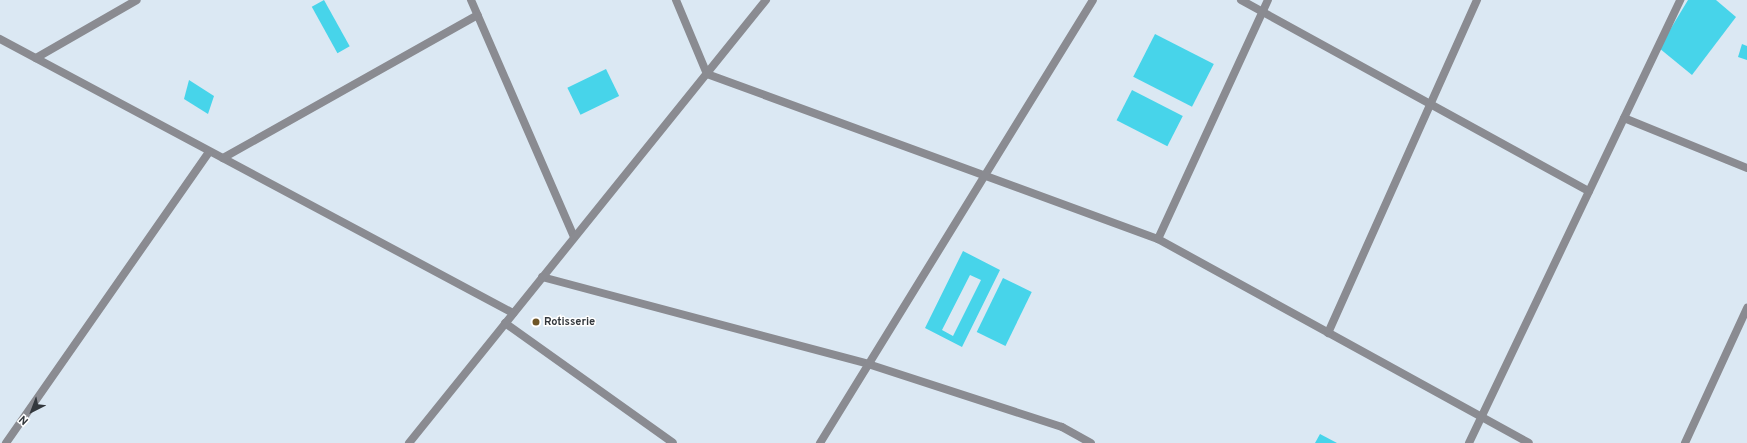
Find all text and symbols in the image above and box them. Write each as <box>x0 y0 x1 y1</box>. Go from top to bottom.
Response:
place label: Rotisserie <box>544 315 595 329</box>
marker: Rotisserie <box>531 317 541 327</box>
north arrow <box>12 391 52 431</box>
text: N <box>16 412 32 428</box>

